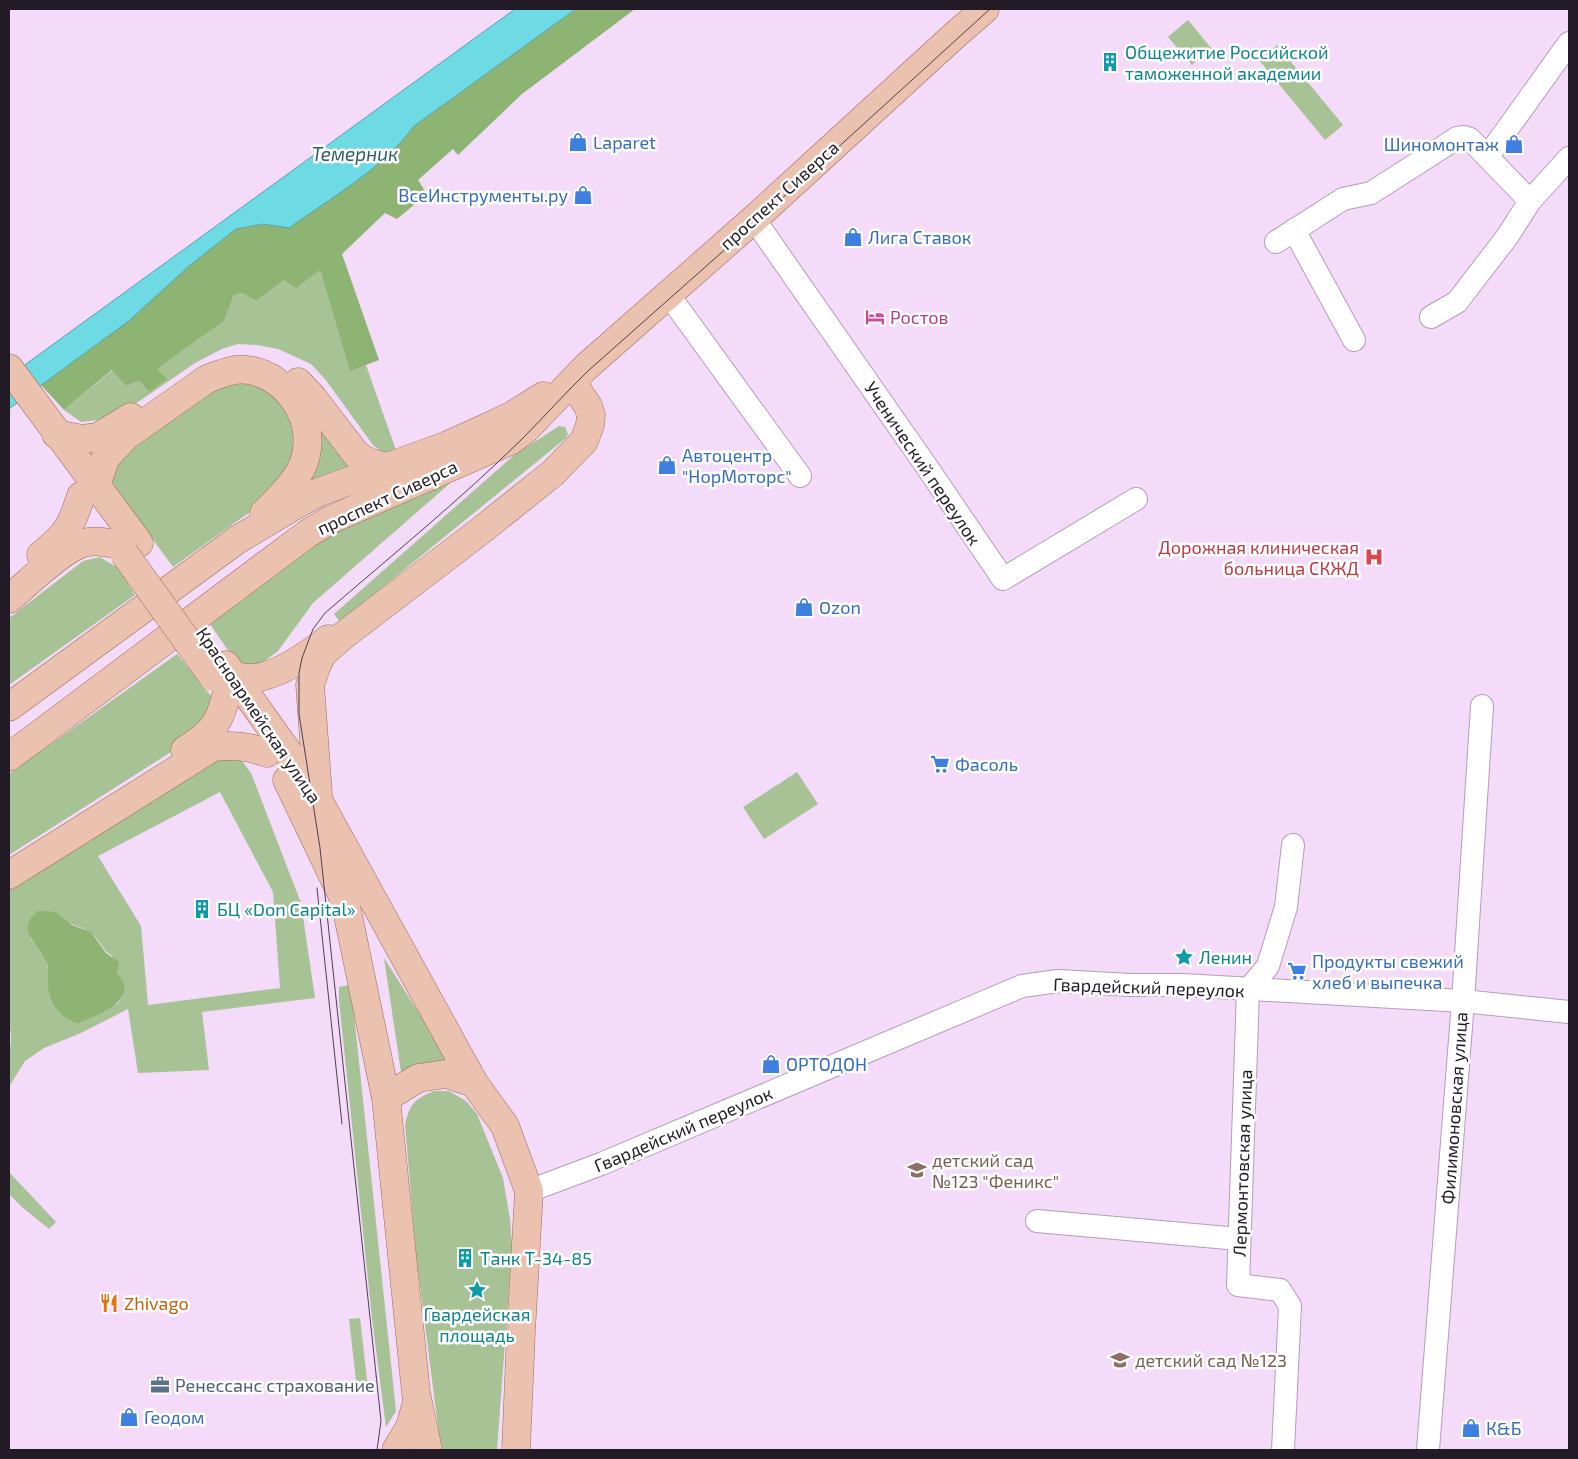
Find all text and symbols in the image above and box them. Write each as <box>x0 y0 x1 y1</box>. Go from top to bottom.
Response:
place label: Общежитие Российской таможенной академии <box>1125 41 1329 84</box>
building icon: Общежитие Российской таможенной академии <box>1099 51 1121 73</box>
shop icon: Laparet <box>567 131 589 153</box>
place label: Laparet <box>593 131 656 153</box>
place label: Шиномонтаж <box>1384 133 1499 155</box>
shop icon: Шиномонтаж <box>1503 133 1525 155</box>
street label: проспект Сиверса <box>715 136 843 254</box>
water label: Темерник <box>312 142 398 165</box>
place label: ВсеИнструменты.ру <box>398 184 568 206</box>
shop icon: ВсеИнструменты.ру <box>572 184 594 206</box>
shop icon: Лига Ставок <box>842 226 864 248</box>
place label: Лига Ставок <box>868 226 972 248</box>
hotel icon: Ростов <box>864 306 886 328</box>
place label: Ростов <box>890 306 949 328</box>
street label: Ученический переулок <box>860 377 986 549</box>
place label: Автоцентр "НорМоторс" <box>682 444 792 487</box>
shop icon: Автоцентр "НорМоторс" <box>656 454 678 476</box>
street label: проспект Сиверса <box>313 455 461 539</box>
place label: Дорожная клиническая больница СКЖД <box>1158 536 1359 579</box>
hospital icon: Дорожная клиническая больница СКЖД <box>1363 546 1385 568</box>
shop icon: Ozon <box>793 596 815 618</box>
place label: Ozon <box>819 596 861 618</box>
street label: Красноармейская улица <box>192 623 326 807</box>
supermarket icon: Фасоль <box>929 753 951 775</box>
place label: Фасоль <box>955 753 1018 775</box>
building icon: БЦ «Don Capital» <box>191 898 213 920</box>
place label: БЦ «Don Capital» <box>217 898 355 920</box>
place icon: Ленин <box>1173 946 1195 968</box>
place label: Ленин <box>1199 946 1252 968</box>
place label: Продукты свежий хлеб и выпечка <box>1312 950 1464 993</box>
supermarket icon: Продукты свежий хлеб и выпечка <box>1286 960 1308 982</box>
street label: Гвардейский переулок <box>1053 973 1245 1001</box>
street label: Филимоновская улица <box>1436 1011 1472 1205</box>
shop icon: ОРТОДОН <box>760 1053 782 1075</box>
place label: ОРТОДОН <box>786 1053 867 1075</box>
street label: Лермонтовская улица <box>1228 1069 1256 1257</box>
street label: Гвардейский переулок <box>591 1081 776 1177</box>
place label: детский сад №123 "Феникс" <box>932 1149 1059 1192</box>
school or university icon: детский сад №123 "Феникс" <box>906 1159 928 1181</box>
building icon: Танк Т-34-85 <box>454 1247 476 1269</box>
place label: Танк Т-34-85 <box>480 1247 592 1269</box>
place icon: Гвардейская площадь <box>466 1279 488 1301</box>
restaurant icon: Zhivago <box>98 1292 120 1314</box>
place label: Zhivago <box>124 1292 189 1314</box>
place label: Гвардейская площадь <box>424 1303 530 1346</box>
school or university icon: детский сад №123 <box>1109 1349 1131 1371</box>
place label: детский сад №123 <box>1135 1349 1287 1371</box>
office icon: Ренессанс страхование <box>149 1374 171 1396</box>
place label: Ренессанс страхование <box>175 1374 375 1396</box>
shop icon: Геодом <box>118 1406 140 1428</box>
place label: Геодом <box>144 1406 205 1428</box>
shop icon: К&Б <box>1460 1417 1482 1439</box>
place label: К&Б <box>1486 1417 1521 1439</box>

